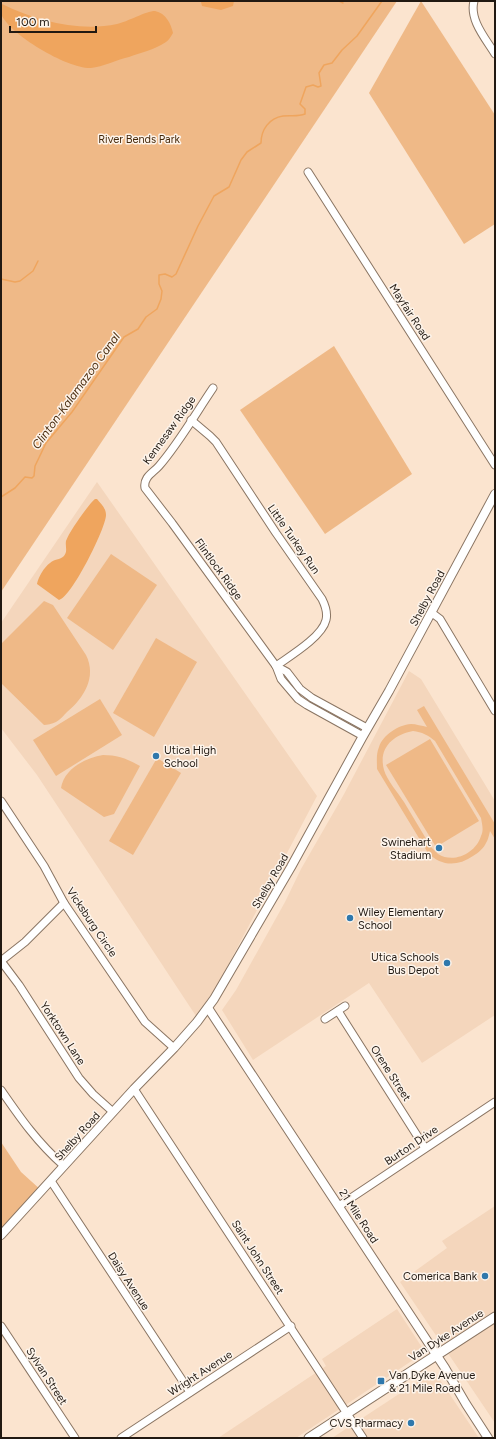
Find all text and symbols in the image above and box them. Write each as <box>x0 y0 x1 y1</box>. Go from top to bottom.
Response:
scale bar <box>10 8 96 34</box>
text: 100 m <box>16 15 50 29</box>
park label: River Bends Park <box>98 133 180 146</box>
street label: Mayfair Road <box>387 282 433 343</box>
water label: Clinton-Kalamazoo Canal <box>29 330 123 452</box>
street label: Kennesaw Ridge <box>140 394 199 467</box>
street label: Little Turkey Run <box>265 502 322 577</box>
street label: Flintlock Ridge <box>192 536 245 602</box>
street label: Shelby Road <box>407 568 448 628</box>
place label: Utica High School <box>164 744 216 770</box>
marker: Utica High School <box>151 751 161 761</box>
place label: Swinehart Stadium <box>381 836 431 862</box>
marker: Swinehart Stadium <box>434 843 444 853</box>
street label: Shelby Road <box>249 851 291 911</box>
street label: Vicksburg Circle <box>64 885 120 959</box>
place label: Wiley Elementary School <box>358 906 444 932</box>
marker: Wiley Elementary School <box>345 913 355 923</box>
place label: Utica Schools Bus Depot <box>371 951 439 977</box>
marker: Utica Schools Bus Depot <box>442 958 452 968</box>
street label: Yorktown Lane <box>37 999 88 1067</box>
street label: Orene Street <box>368 1043 413 1104</box>
street label: Shelby Road <box>52 1109 103 1164</box>
street label: Burton Drive <box>382 1123 440 1168</box>
street label: 21 Mile Road <box>336 1187 381 1246</box>
street label: Saint John Street <box>229 1218 286 1297</box>
street label: Daisy Avenue <box>105 1250 152 1313</box>
place label: Comerica Bank <box>403 1270 478 1283</box>
marker: Comerica Bank <box>480 1271 490 1281</box>
street label: Van Dyke Avenue <box>407 1307 486 1364</box>
street label: Sylvan Street <box>23 1345 70 1407</box>
street label: Wright Avenue <box>166 1348 235 1399</box>
place label: Van Dyke Avenue & 21 Mile Road <box>389 1369 475 1395</box>
marker: Van Dyke Avenue & 21 Mile Road <box>376 1376 386 1386</box>
place label: CVS Pharmacy <box>330 1417 403 1430</box>
marker: CVS Pharmacy <box>406 1418 416 1428</box>

